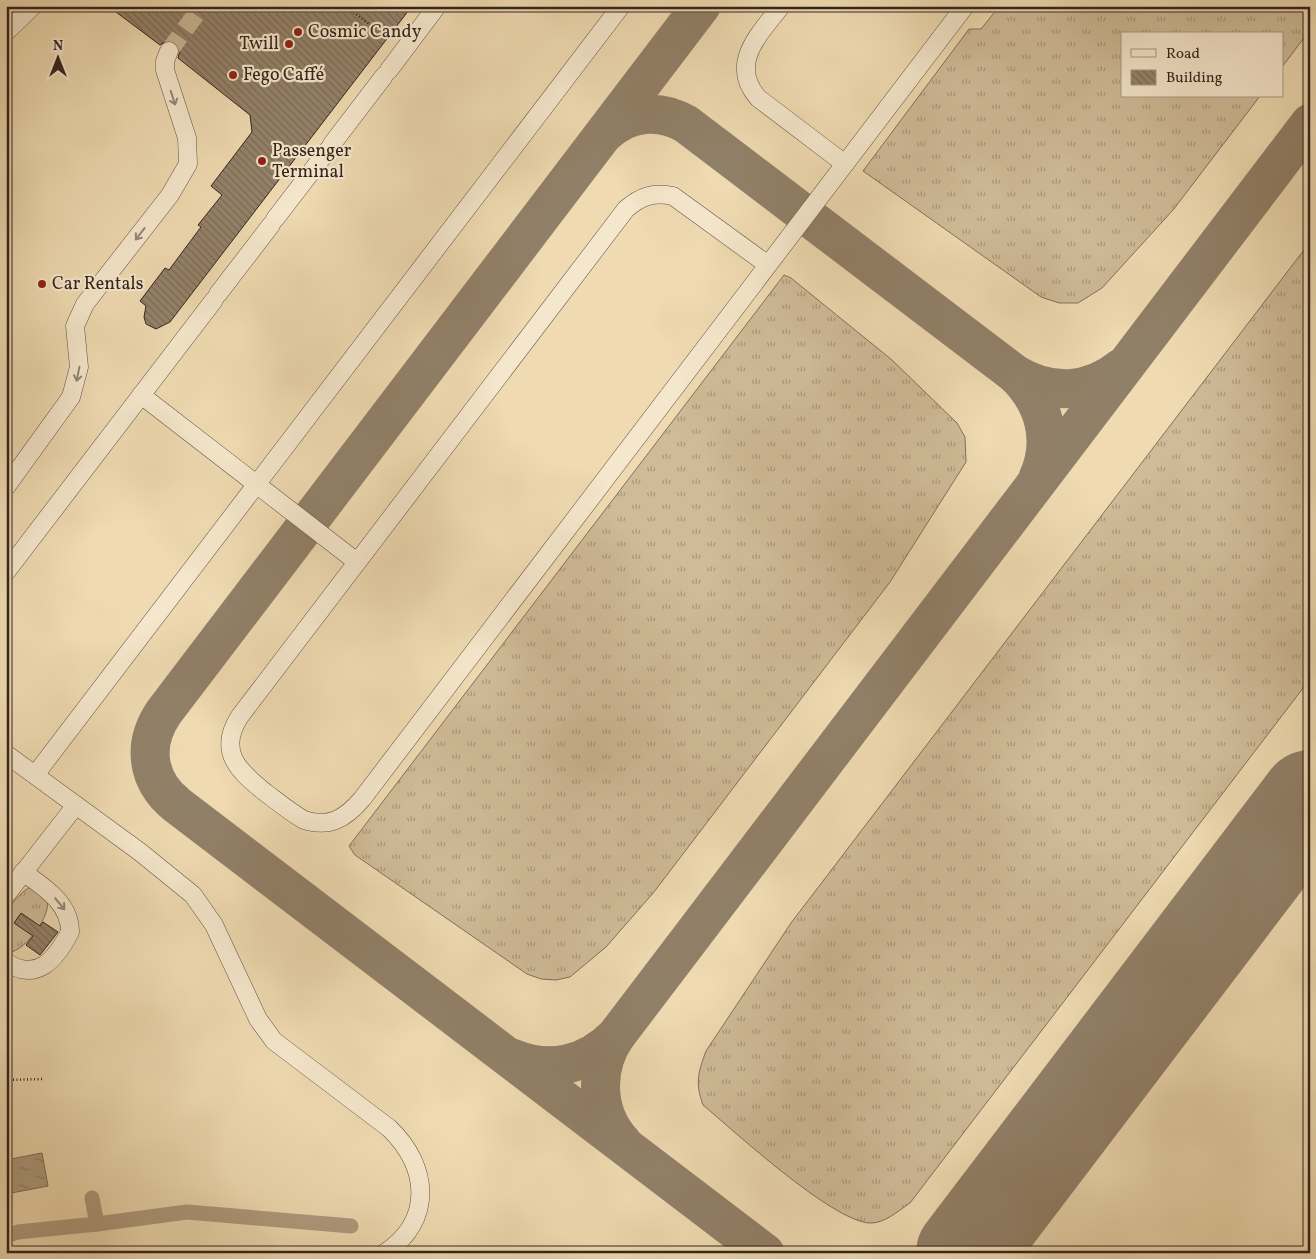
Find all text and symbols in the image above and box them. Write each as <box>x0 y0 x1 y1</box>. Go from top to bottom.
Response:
place label: Cosmic Candy <box>308 20 422 45</box>
marker: Cosmic Candy <box>292 26 304 38</box>
north arrow <box>32 32 82 82</box>
place label: Twill <box>239 32 279 57</box>
legend <box>1121 32 1284 98</box>
text: N <box>53 37 63 56</box>
marker: Twill <box>283 38 295 50</box>
text: Road <box>1166 44 1200 65</box>
place label: Fego Caffé <box>243 63 324 88</box>
text: Building <box>1166 68 1223 89</box>
marker: Fego Caffé <box>227 69 239 81</box>
one-way arrow <box>169 89 179 105</box>
place label: Passenger Terminal <box>272 139 352 185</box>
marker: Passenger Terminal <box>256 155 268 167</box>
one-way arrow <box>135 227 146 240</box>
place label: Car Rentals <box>52 272 143 297</box>
marker: Car Rentals <box>36 278 48 290</box>
one-way arrow <box>72 366 82 382</box>
one-way arrow <box>55 897 66 910</box>

